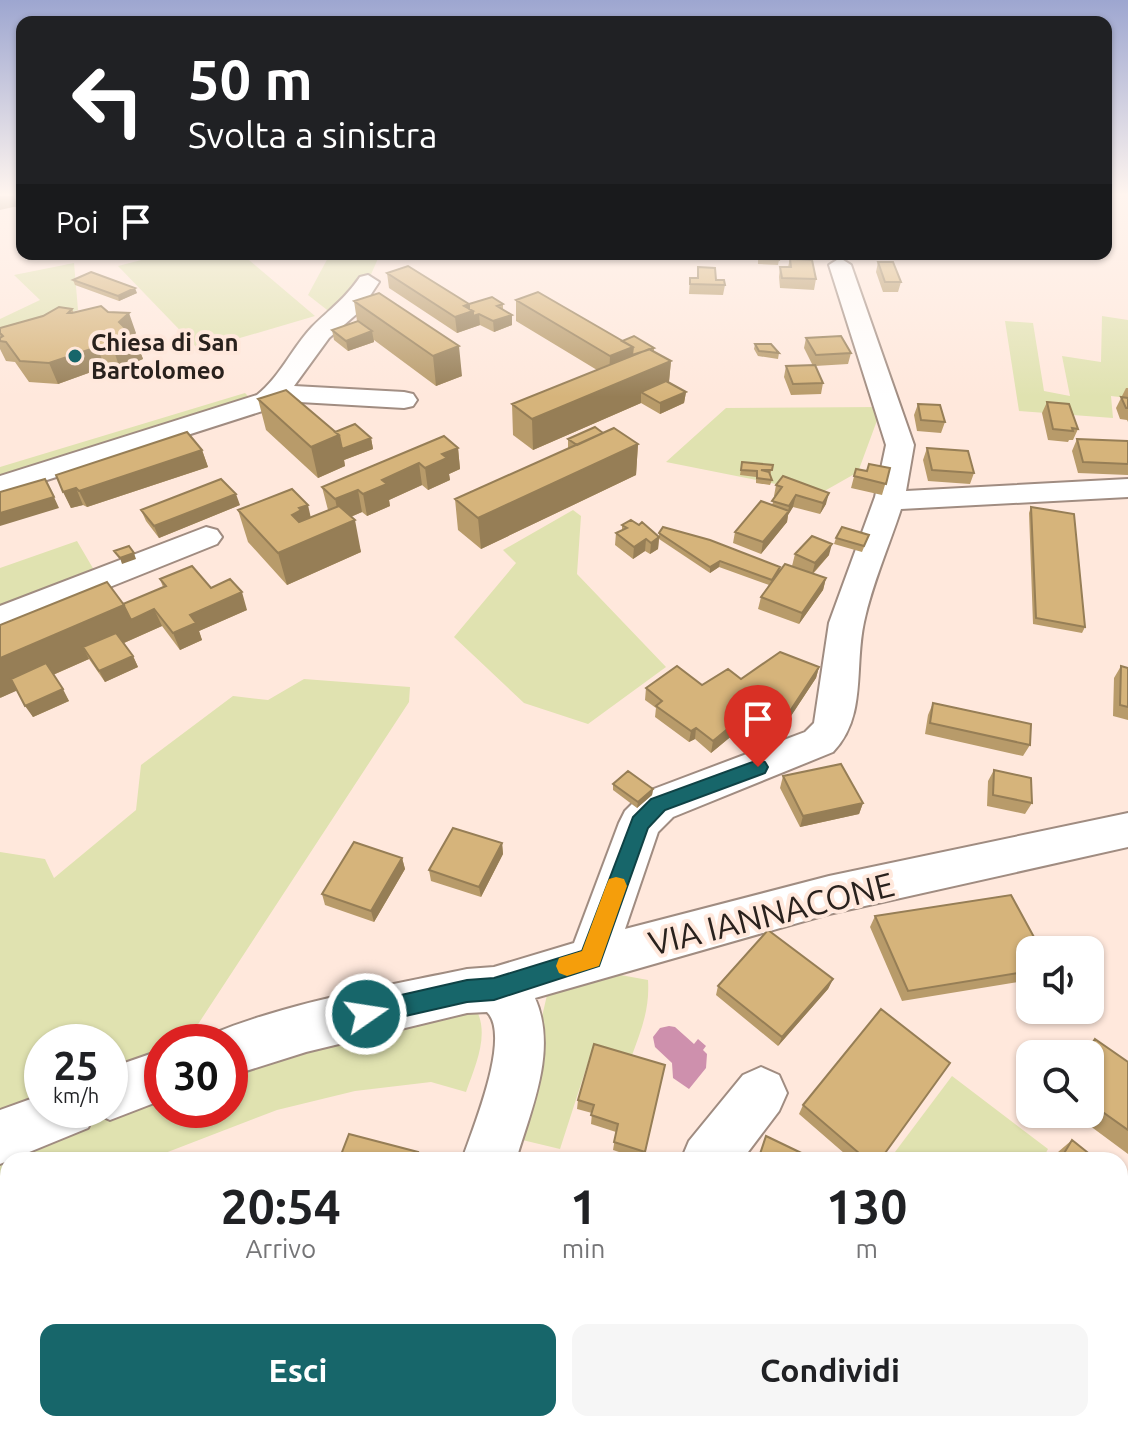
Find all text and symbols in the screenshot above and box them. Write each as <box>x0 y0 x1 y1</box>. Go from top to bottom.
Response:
icon: left <box>56 48 160 152</box>
text: 50 m <box>188 48 313 111</box>
text: Svolta a sinistra <box>188 114 438 155</box>
icon: arrive <box>114 200 158 244</box>
text: Poi <box>56 205 98 239</box>
place label: Chiesa di San Bartolomeo <box>91 329 239 384</box>
marker: Chiesa di San Bartolomeo <box>66 347 84 365</box>
pin <box>724 685 792 767</box>
icon: arrive <box>736 697 780 741</box>
street label: VIA IANNACONE <box>644 864 898 962</box>
map controls <box>1016 936 1104 1128</box>
button: sound <box>1016 936 1104 1024</box>
position arrow <box>324 972 408 1056</box>
speed limit sign: 30 <box>144 1024 248 1128</box>
button: search <box>1016 1040 1104 1128</box>
text: 25 <box>53 1043 99 1088</box>
text: km/h <box>53 1084 99 1107</box>
text: 20:54 <box>221 1179 341 1233</box>
text: 1 <box>570 1179 597 1233</box>
text: 130 <box>826 1179 907 1233</box>
text: Arrivo <box>245 1234 316 1263</box>
text: min <box>562 1234 605 1263</box>
text: m <box>855 1234 878 1263</box>
button: Esci <box>40 1324 556 1416</box>
button: Condividi <box>572 1324 1088 1416</box>

